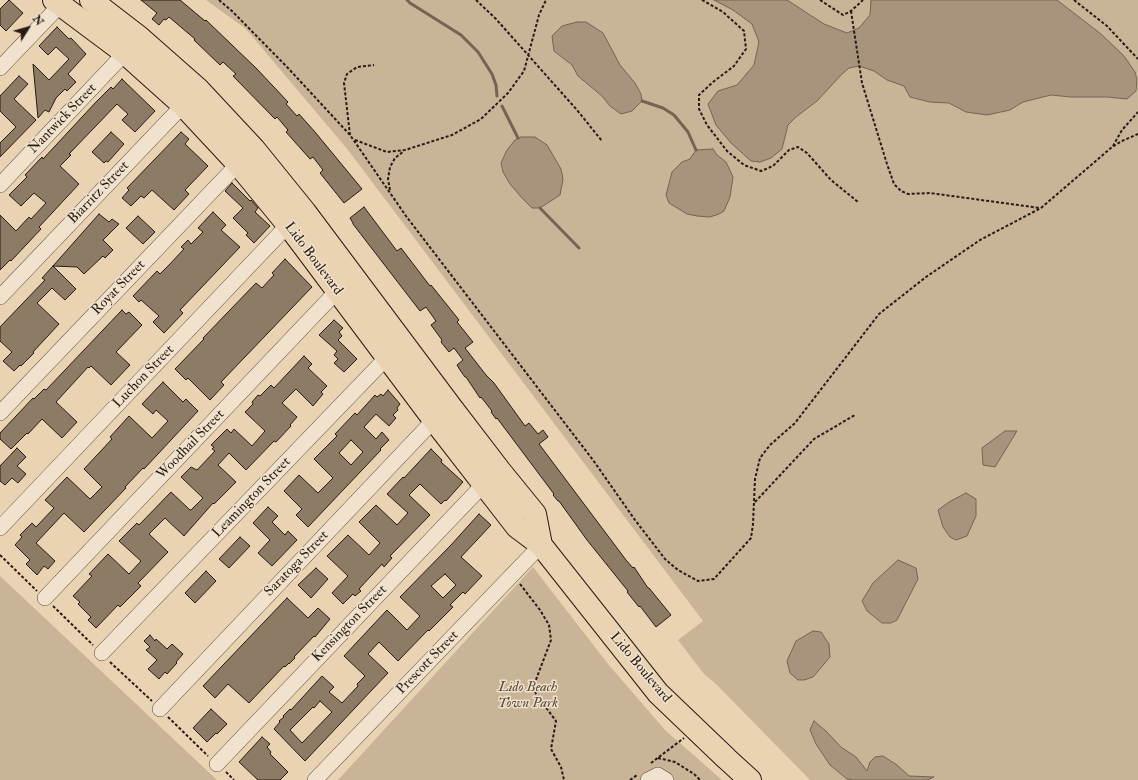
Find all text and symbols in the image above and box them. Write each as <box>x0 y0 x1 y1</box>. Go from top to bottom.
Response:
north arrow <box>8 8 48 48</box>
text: N <box>30 13 46 28</box>
street label: Nantwick Street <box>25 80 101 158</box>
street label: Biarritz Street <box>65 158 133 228</box>
street label: Lido Boulevard <box>280 219 346 299</box>
street label: Royat Street <box>89 257 149 319</box>
street label: Luchon Street <box>110 342 178 412</box>
street label: Woodhail Street <box>154 407 228 483</box>
street label: Leamington Street <box>209 454 295 542</box>
street label: Saratoga Street <box>261 528 333 600</box>
street label: Kensington Street <box>309 582 391 666</box>
street label: Prescott Street <box>393 628 463 698</box>
street label: Lido Boulevard <box>606 629 674 707</box>
park label: Lido Beach Town Park <box>498 680 558 712</box>

